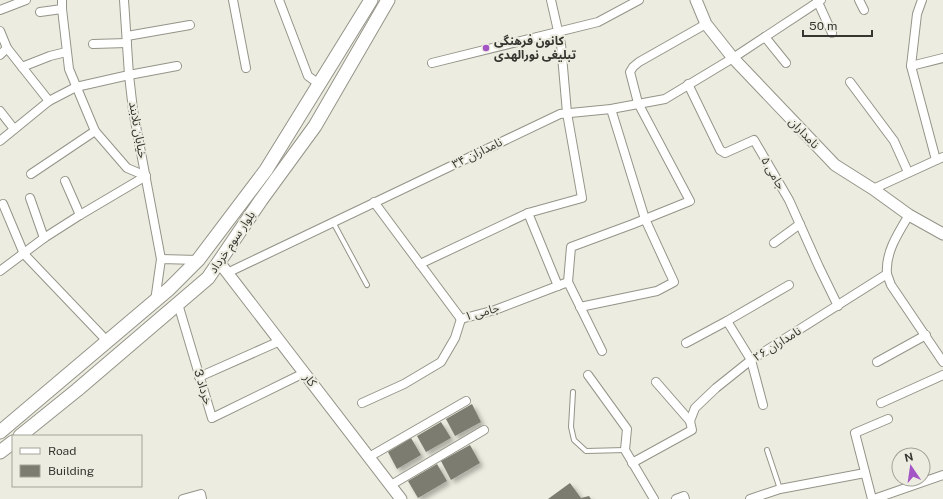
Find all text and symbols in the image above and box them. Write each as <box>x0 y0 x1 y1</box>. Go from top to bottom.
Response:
scale bar <box>803 12 872 38</box>
text: 50 m <box>809 19 837 33</box>
place label: کانون فرهنگی تبلیغی نورالهدی <box>494 34 577 62</box>
marker: کانون فرهنگی تبلیغی نورالهدی <box>481 43 491 53</box>
street label: خیابان تلابند <box>126 101 150 159</box>
street label: نامداران <box>786 115 822 151</box>
street label: نامداران ۳۴ <box>450 135 504 171</box>
street label: جامی ۵ <box>758 154 788 192</box>
street label: بلوار سوم خرداد <box>206 208 260 277</box>
street label: جامی ۱ <box>463 301 501 323</box>
street label: نامداران ۲۶ <box>750 324 804 364</box>
street label: خرداد 3 <box>191 368 215 406</box>
street label: کار <box>300 370 320 390</box>
legend <box>12 435 142 487</box>
text: Road <box>48 444 76 458</box>
north arrow <box>891 447 931 487</box>
text: N <box>903 450 914 464</box>
text: Building <box>48 464 94 478</box>

